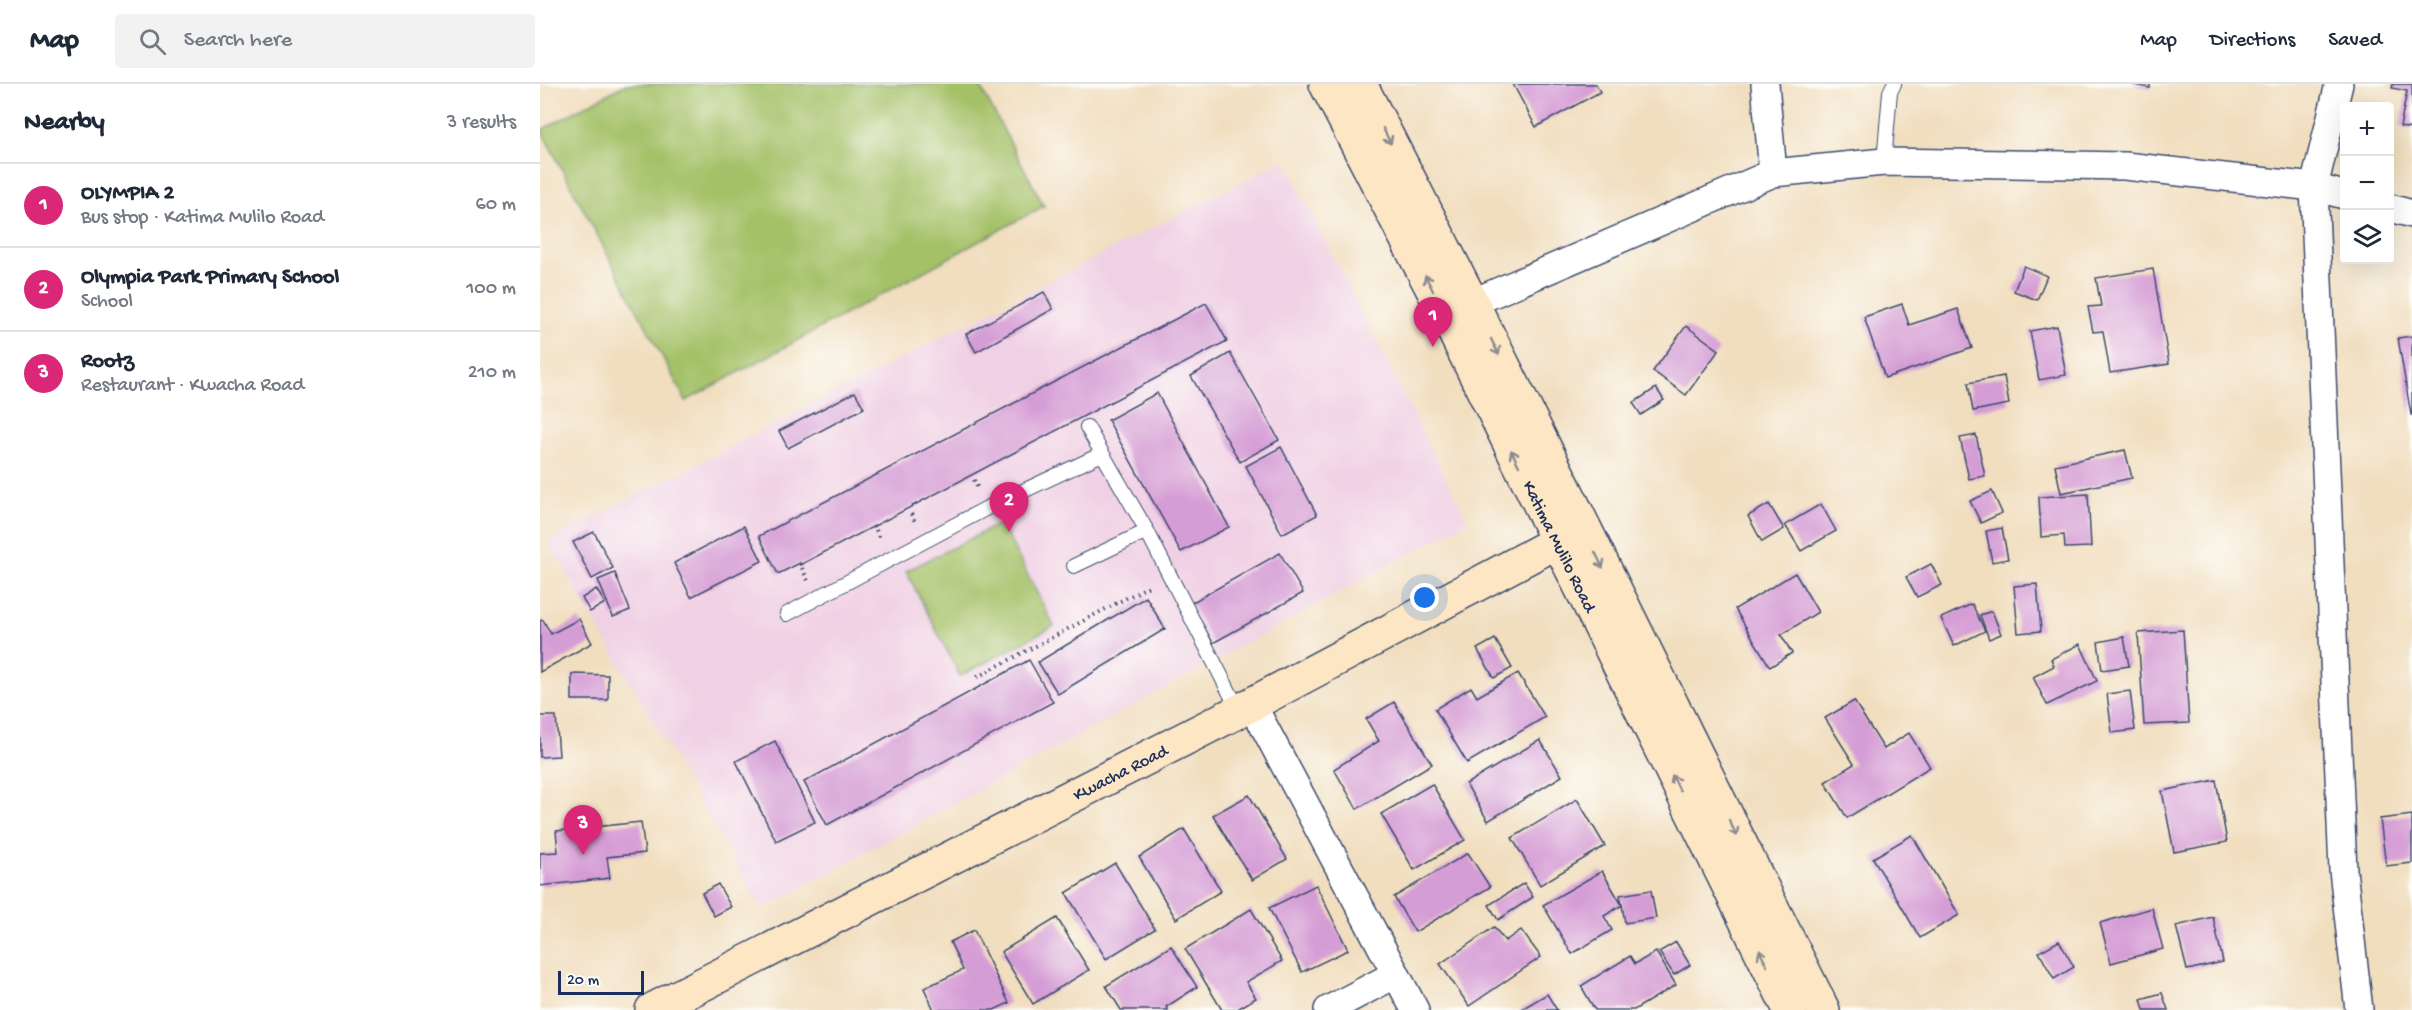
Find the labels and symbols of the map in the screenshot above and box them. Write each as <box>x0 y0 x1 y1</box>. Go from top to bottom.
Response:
one-way arrow <box>1382 127 1394 145</box>
one-way arrow <box>1423 275 1435 292</box>
pin: 1 <box>1414 298 1452 347</box>
one-way arrow <box>1490 337 1502 355</box>
one-way arrow <box>1509 449 1521 467</box>
street label: Katima Mulilo Road <box>1517 478 1600 618</box>
pin: 2 <box>990 482 1028 532</box>
one-way arrow <box>1593 551 1605 568</box>
your location <box>1410 583 1439 612</box>
street label: Kwacha Road <box>1070 740 1173 807</box>
one-way arrow <box>1670 775 1682 793</box>
pin: 3 <box>564 806 603 855</box>
one-way arrow <box>1728 819 1739 837</box>
one-way arrow <box>1757 949 1769 967</box>
scale bar <box>558 968 644 996</box>

